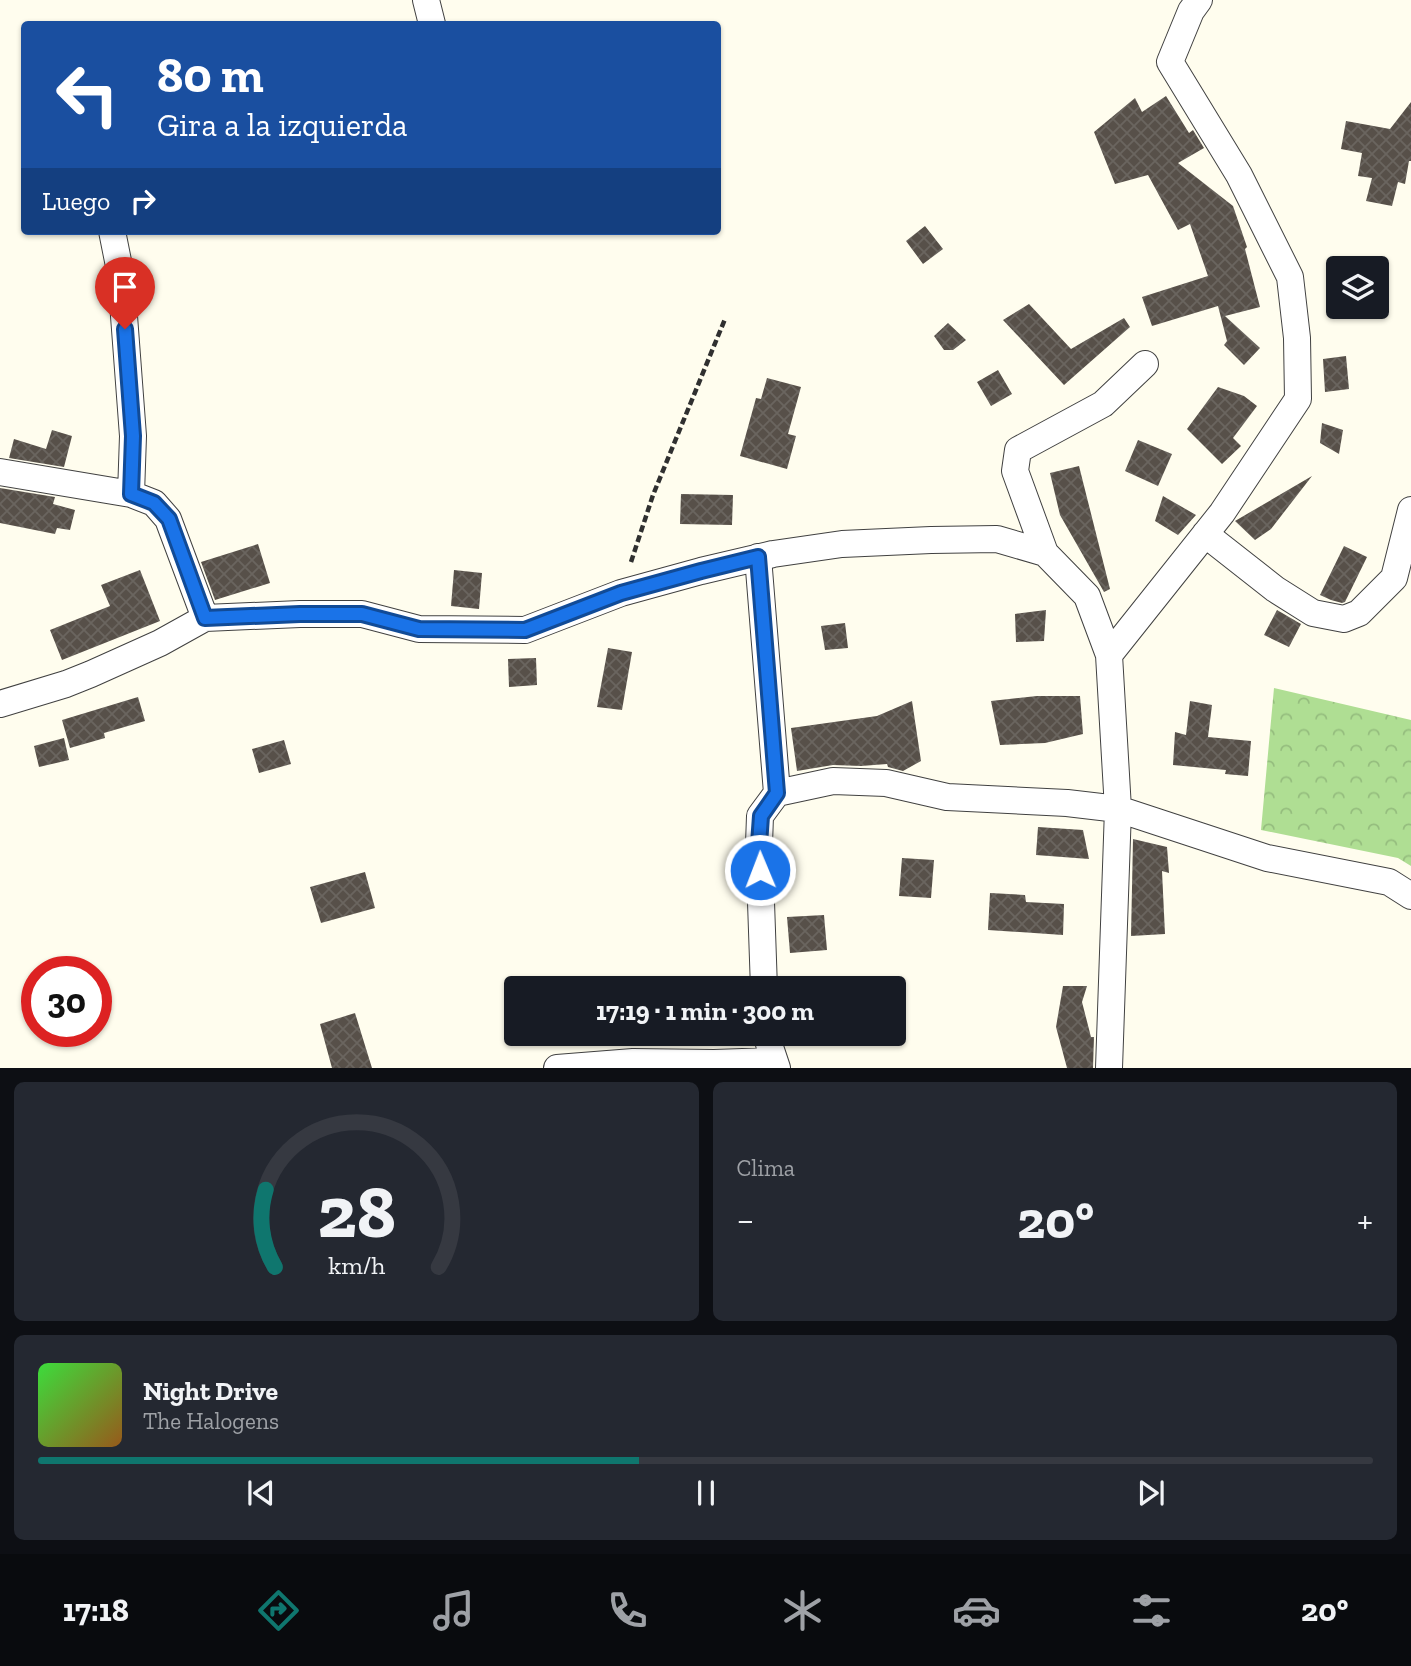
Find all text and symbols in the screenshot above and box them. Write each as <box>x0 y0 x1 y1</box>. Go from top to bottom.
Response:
text: 80 m <box>157 46 264 105</box>
icon: left <box>42 49 133 140</box>
text: Gira a la izquierda <box>157 106 408 144</box>
icon: right <box>124 182 162 220</box>
text: Luego <box>42 185 110 217</box>
map controls <box>1326 256 1389 319</box>
button: layers <box>1326 256 1389 319</box>
pin <box>95 257 155 329</box>
icon: arrive <box>106 268 144 306</box>
position arrow <box>723 833 797 907</box>
speed limit sign: 30 <box>21 956 112 1047</box>
text: 17:19 · 1 min · 300 m <box>596 995 814 1027</box>
text: Clima <box>737 1154 795 1182</box>
text: 28 <box>317 1169 395 1257</box>
text: 20° <box>1017 1189 1094 1251</box>
text: − <box>737 1197 754 1243</box>
text: + <box>1357 1197 1373 1243</box>
text: km/h <box>328 1250 385 1280</box>
text: Night Drive <box>143 1375 278 1407</box>
text: The Halogens <box>143 1407 279 1435</box>
icon: previous <box>242 1474 280 1512</box>
icon: pause <box>687 1474 725 1512</box>
icon: next <box>1132 1474 1170 1512</box>
icon: directions <box>254 1586 303 1635</box>
icon: music <box>429 1586 478 1635</box>
icon: phone <box>603 1586 652 1635</box>
icon: climate <box>778 1586 827 1635</box>
icon: car <box>952 1586 1001 1635</box>
icon: filters <box>1127 1586 1176 1635</box>
text: 17:18 <box>63 1591 129 1629</box>
text: 20° <box>1301 1591 1348 1629</box>

